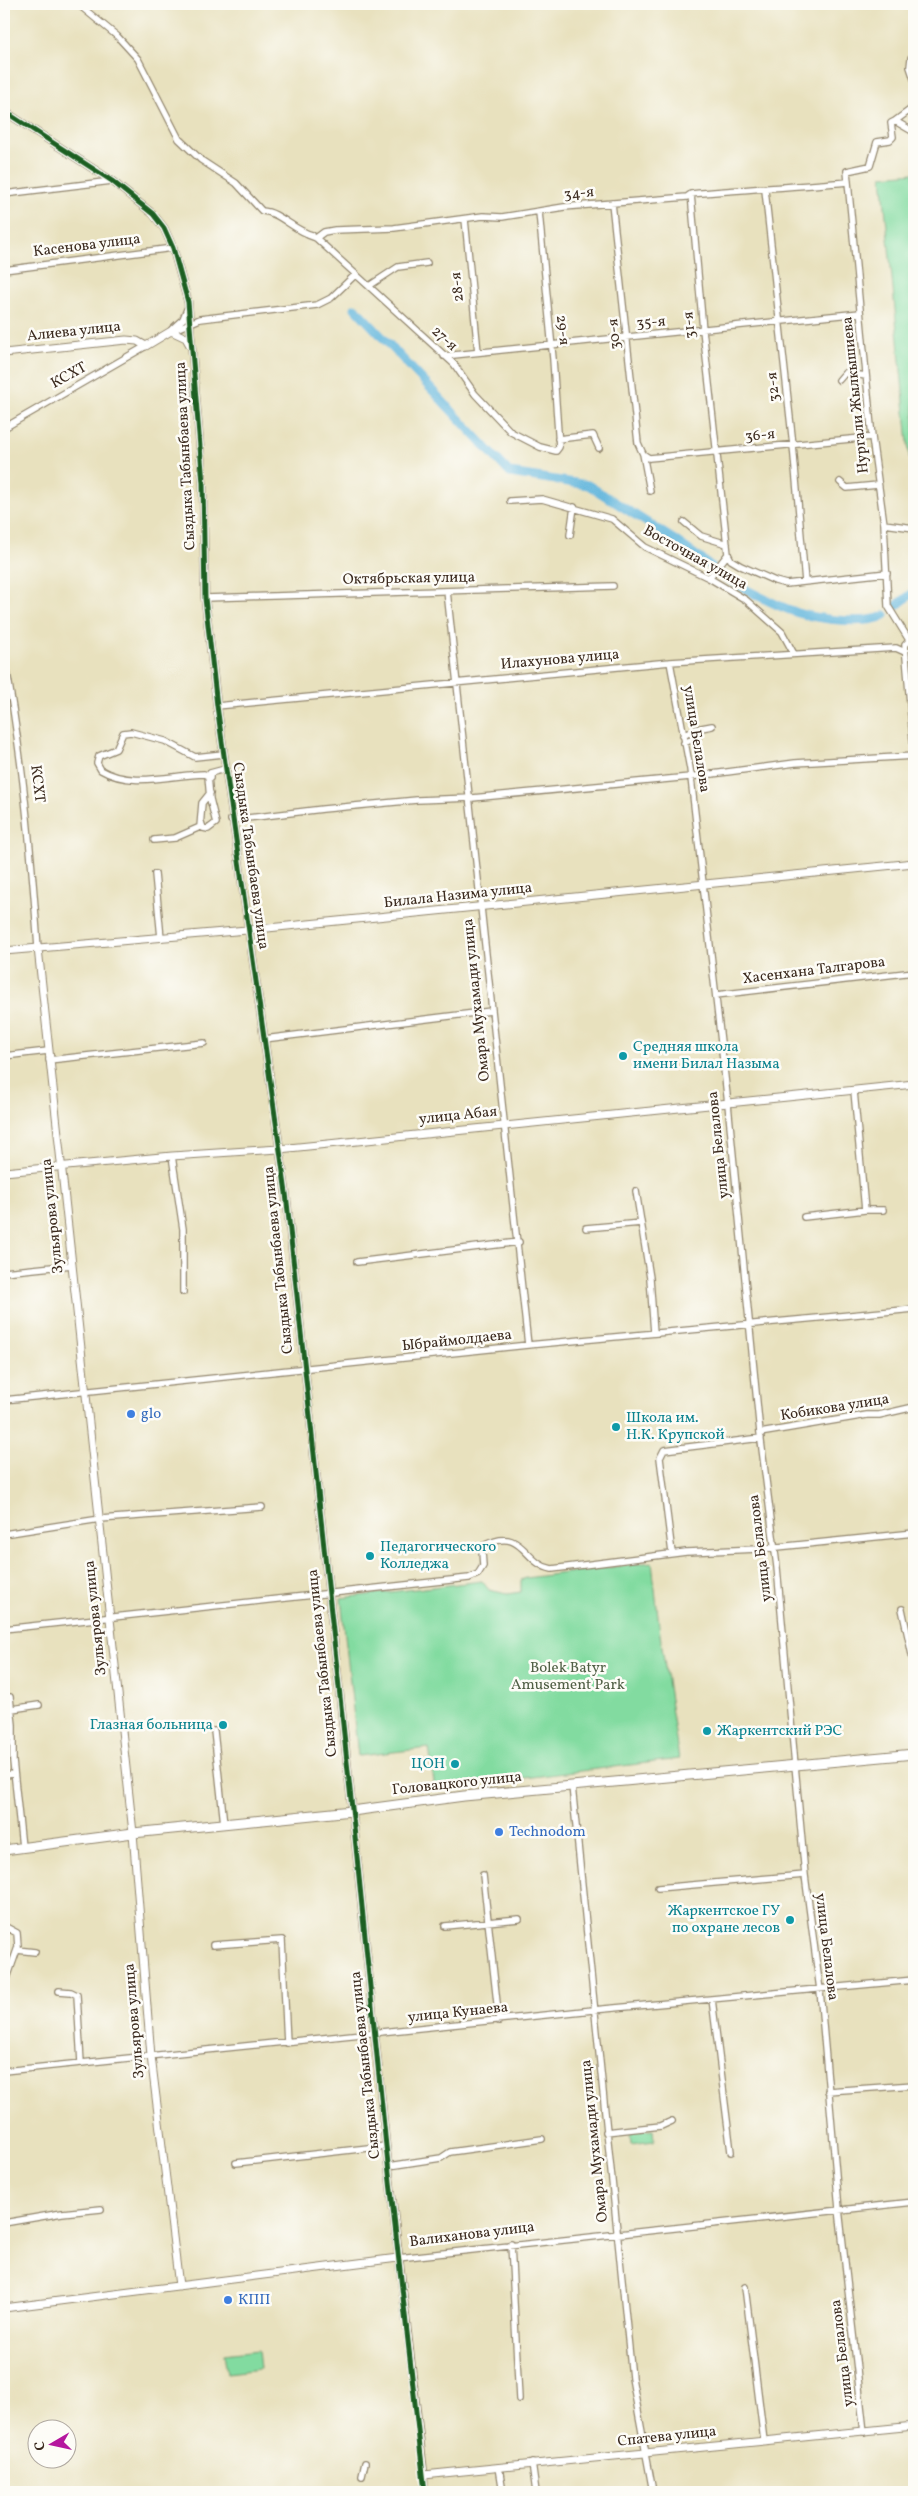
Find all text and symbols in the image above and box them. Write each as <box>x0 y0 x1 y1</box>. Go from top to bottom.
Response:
street label: 34-я <box>563 182 595 206</box>
street label: Касенова улица <box>32 229 142 263</box>
street label: 28-я <box>446 271 470 303</box>
street label: 31-я <box>678 310 702 340</box>
street label: 35-я <box>636 311 667 335</box>
street label: 29-я <box>550 314 574 346</box>
street label: Нургали Жылкышиева <box>837 316 875 474</box>
street label: Алиева улица <box>26 317 122 347</box>
street label: 30-я <box>603 317 627 350</box>
street label: 27-я <box>426 322 462 356</box>
street label: КСХТ <box>47 357 91 394</box>
street label: Сыздыка Табынбаева улица <box>171 361 201 551</box>
street label: 32-я <box>762 371 786 403</box>
street label: 36-я <box>744 424 776 448</box>
street label: Восточная улица <box>639 521 751 595</box>
street label: Октябрьская улица <box>343 567 475 591</box>
street label: Илахунова улица <box>500 644 620 676</box>
street label: улица Белалова <box>677 684 715 794</box>
street label: Сыздыка Табынбаева улица <box>226 761 274 951</box>
street label: КСХТ <box>24 764 50 804</box>
street label: Билала Назима улица <box>383 878 533 914</box>
street label: Омара Мухамади улица <box>458 918 496 1082</box>
street label: Хасенхана Талгарова <box>741 952 887 990</box>
place label: Средняя школа имени Билал Назыма <box>633 1037 780 1075</box>
marker: Средняя школа имени Билал Назыма <box>617 1050 629 1062</box>
street label: улица Белалова <box>703 1090 735 1200</box>
street label: улица Абая <box>418 1101 498 1131</box>
street label: Зульярова улица <box>37 1157 69 1275</box>
street label: Сыздыка Табынбаева улица <box>259 1165 299 1355</box>
street label: Ыбраймолдаева <box>401 1325 513 1357</box>
street label: Кобикова улица <box>779 1389 891 1427</box>
place label: glo <box>141 1404 161 1425</box>
marker: glo <box>125 1408 137 1420</box>
place label: Школа им. Н.К. Крупской <box>626 1408 725 1446</box>
marker: Школа им. Н.К. Крупской <box>610 1421 622 1433</box>
street label: улица Белалова <box>744 1493 778 1603</box>
place label: Педагогического Колледжа <box>380 1537 496 1575</box>
marker: Педагогического Колледжа <box>364 1550 376 1562</box>
street label: Зульярова улица <box>80 1559 112 1677</box>
street label: Сыздыка Табынбаева улица <box>303 1568 343 1758</box>
park label: Bolek Batyr Amusement Park <box>511 1658 625 1696</box>
place label: Глазная больница <box>90 1715 213 1736</box>
marker: Глазная больница <box>217 1719 229 1731</box>
place label: Жаркентский РЭС <box>717 1721 843 1742</box>
marker: Жаркентский РЭС <box>701 1725 713 1737</box>
place label: ЦОН <box>411 1754 445 1775</box>
marker: ЦОН <box>449 1758 461 1770</box>
street label: Головацкого улица <box>391 1767 523 1801</box>
place label: Technodom <box>509 1822 586 1843</box>
marker: Technodom <box>493 1826 505 1838</box>
street label: улица Белалова <box>809 1892 843 2002</box>
place label: Жаркентское ГУ по охране лесов <box>668 1901 780 1939</box>
marker: Жаркентское ГУ по охране лесов <box>784 1914 796 1926</box>
street label: Зульярова улица <box>119 1962 151 2080</box>
street label: Сыздыка Табынбаева улица <box>346 1970 386 2160</box>
street label: улица Кунаева <box>407 1997 509 2029</box>
street label: Омара Мухамади улица <box>576 2059 614 2223</box>
street label: Валиханова улица <box>408 2217 536 2253</box>
place label: КПП <box>238 2290 270 2311</box>
marker: КПП <box>222 2294 234 2306</box>
street label: улица Белалова <box>826 2298 860 2408</box>
north arrow <box>28 2418 78 2468</box>
street label: Спатева улица <box>617 2421 717 2453</box>
text: С <box>31 2440 51 2452</box>

